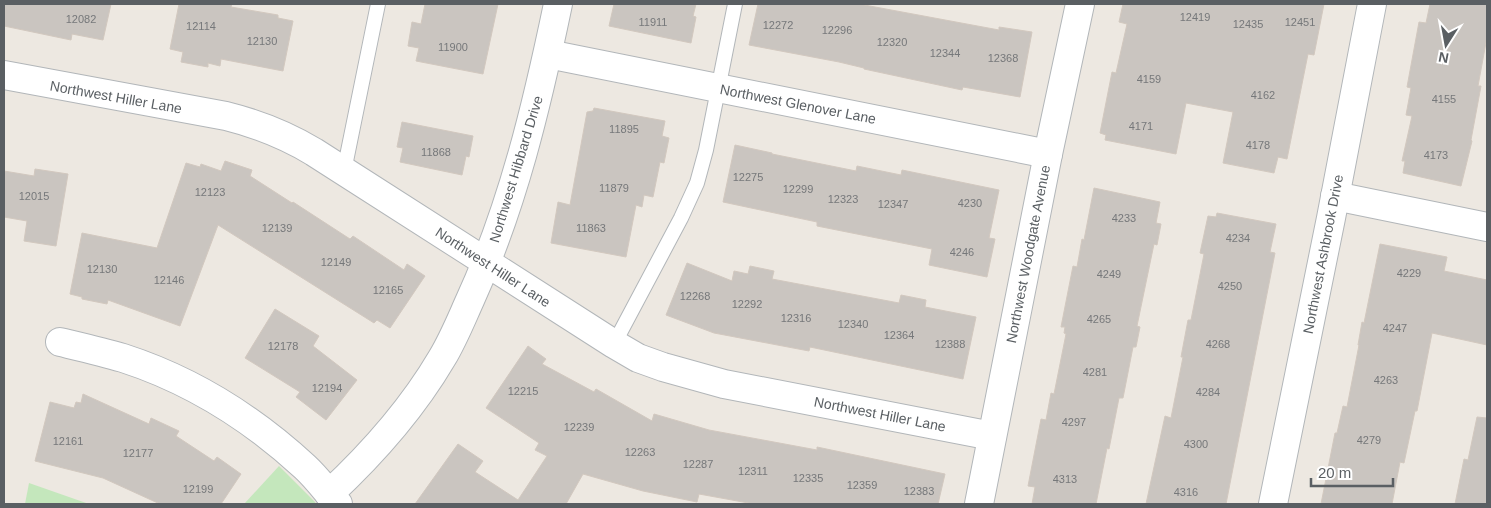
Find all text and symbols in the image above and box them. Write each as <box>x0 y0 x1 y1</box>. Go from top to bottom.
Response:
house number: 12419 <box>1180 11 1210 23</box>
house number: 12082 <box>66 13 96 25</box>
house number: 11911 <box>639 16 667 28</box>
house number: 12451 <box>1285 16 1315 28</box>
house number: 12435 <box>1233 18 1263 30</box>
house number: 12272 <box>763 19 793 31</box>
house number: 12114 <box>186 20 216 32</box>
north arrow <box>1421 20 1471 70</box>
house number: 12296 <box>822 24 852 36</box>
house number: 12130 <box>247 35 277 47</box>
house number: 12320 <box>877 36 907 48</box>
house number: 11900 <box>438 41 468 53</box>
house number: 12344 <box>930 47 960 59</box>
text: N <box>1437 49 1450 67</box>
house number: 12368 <box>988 52 1018 64</box>
house number: 4159 <box>1137 73 1161 85</box>
street label: Northwest Hiller Lane <box>49 78 183 117</box>
street label: Northwest Glenover Lane <box>719 81 878 127</box>
house number: 4162 <box>1251 89 1275 101</box>
house number: 4155 <box>1432 93 1456 105</box>
street label: Northwest Hibbard Drive <box>486 94 546 244</box>
house number: 4171 <box>1129 120 1153 132</box>
house number: 11895 <box>609 123 639 135</box>
house number: 4178 <box>1246 139 1270 151</box>
house number: 11868 <box>421 146 451 158</box>
house number: 4173 <box>1424 149 1448 161</box>
street label: Northwest Woodgate Avenue <box>1003 164 1053 344</box>
house number: 12275 <box>733 171 763 183</box>
street label: Northwest Ashbrook Drive <box>1300 173 1346 335</box>
house number: 11879 <box>599 182 629 194</box>
house number: 12299 <box>783 183 813 195</box>
house number: 12123 <box>195 186 225 198</box>
house number: 12015 <box>19 190 49 202</box>
house number: 12323 <box>828 193 858 205</box>
house number: 4230 <box>958 197 982 209</box>
house number: 12347 <box>878 198 908 210</box>
house number: 4233 <box>1112 212 1136 224</box>
house number: 12139 <box>262 222 292 234</box>
house number: 11863 <box>576 222 606 234</box>
street label: Northwest Hiller Lane <box>433 224 554 310</box>
house number: 4234 <box>1226 232 1250 244</box>
house number: 4246 <box>950 246 974 258</box>
house number: 12149 <box>321 256 351 268</box>
house number: 12130 <box>87 263 117 275</box>
house number: 4229 <box>1397 267 1421 279</box>
house number: 4249 <box>1097 268 1121 280</box>
house number: 12146 <box>154 274 184 286</box>
house number: 4250 <box>1218 280 1242 292</box>
house number: 12165 <box>373 284 403 296</box>
house number: 12268 <box>680 290 710 302</box>
house number: 12292 <box>732 298 762 310</box>
house number: 12316 <box>781 312 811 324</box>
house number: 4265 <box>1087 313 1111 325</box>
house number: 12340 <box>838 318 868 330</box>
house number: 4247 <box>1383 322 1407 334</box>
house number: 12364 <box>884 329 914 341</box>
house number: 12388 <box>935 338 965 350</box>
house number: 4268 <box>1206 338 1230 350</box>
house number: 12178 <box>268 340 298 352</box>
house number: 4281 <box>1083 366 1107 378</box>
house number: 4263 <box>1374 374 1398 386</box>
house number: 12194 <box>312 382 342 394</box>
house number: 12215 <box>508 385 538 397</box>
house number: 4284 <box>1196 386 1220 398</box>
street label: Northwest Hiller Lane <box>813 393 947 435</box>
house number: 4297 <box>1062 416 1086 428</box>
house number: 12239 <box>564 421 594 433</box>
house number: 4279 <box>1357 434 1381 446</box>
house number: 12161 <box>53 435 83 447</box>
house number: 4300 <box>1184 438 1208 450</box>
house number: 12263 <box>625 446 655 458</box>
house number: 12177 <box>123 447 153 459</box>
scale bar <box>1311 456 1394 488</box>
house number: 12287 <box>683 458 713 470</box>
text: 20 m <box>1318 464 1351 481</box>
house number: 12311 <box>738 465 768 477</box>
house number: 12335 <box>793 472 823 484</box>
house number: 4313 <box>1053 473 1077 485</box>
house number: 12359 <box>847 479 877 491</box>
house number: 12199 <box>183 483 213 495</box>
house number: 12383 <box>904 485 934 497</box>
house number: 4316 <box>1174 486 1198 498</box>

